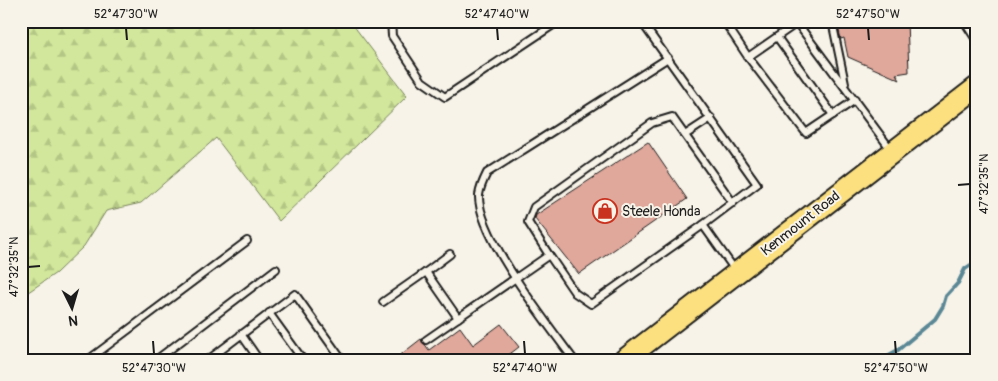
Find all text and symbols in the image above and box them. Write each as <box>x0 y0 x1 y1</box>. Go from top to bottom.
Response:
text: 52°47'30"W <box>94 7 158 22</box>
text: 52°47'40"W <box>465 7 529 22</box>
text: 52°47'50"W <box>836 7 900 22</box>
text: 47°32'35"N <box>977 154 992 214</box>
street label: Kenmount Road <box>757 187 843 259</box>
shop icon: Steele Honda <box>592 198 618 224</box>
place label: Steele Honda <box>622 203 700 220</box>
text: 47°32'35"N <box>7 237 22 297</box>
north arrow <box>48 284 98 334</box>
text: N <box>68 312 79 329</box>
text: 52°47'30"W <box>122 361 186 376</box>
text: 52°47'40"W <box>493 361 557 376</box>
text: 52°47'50"W <box>864 361 928 376</box>

